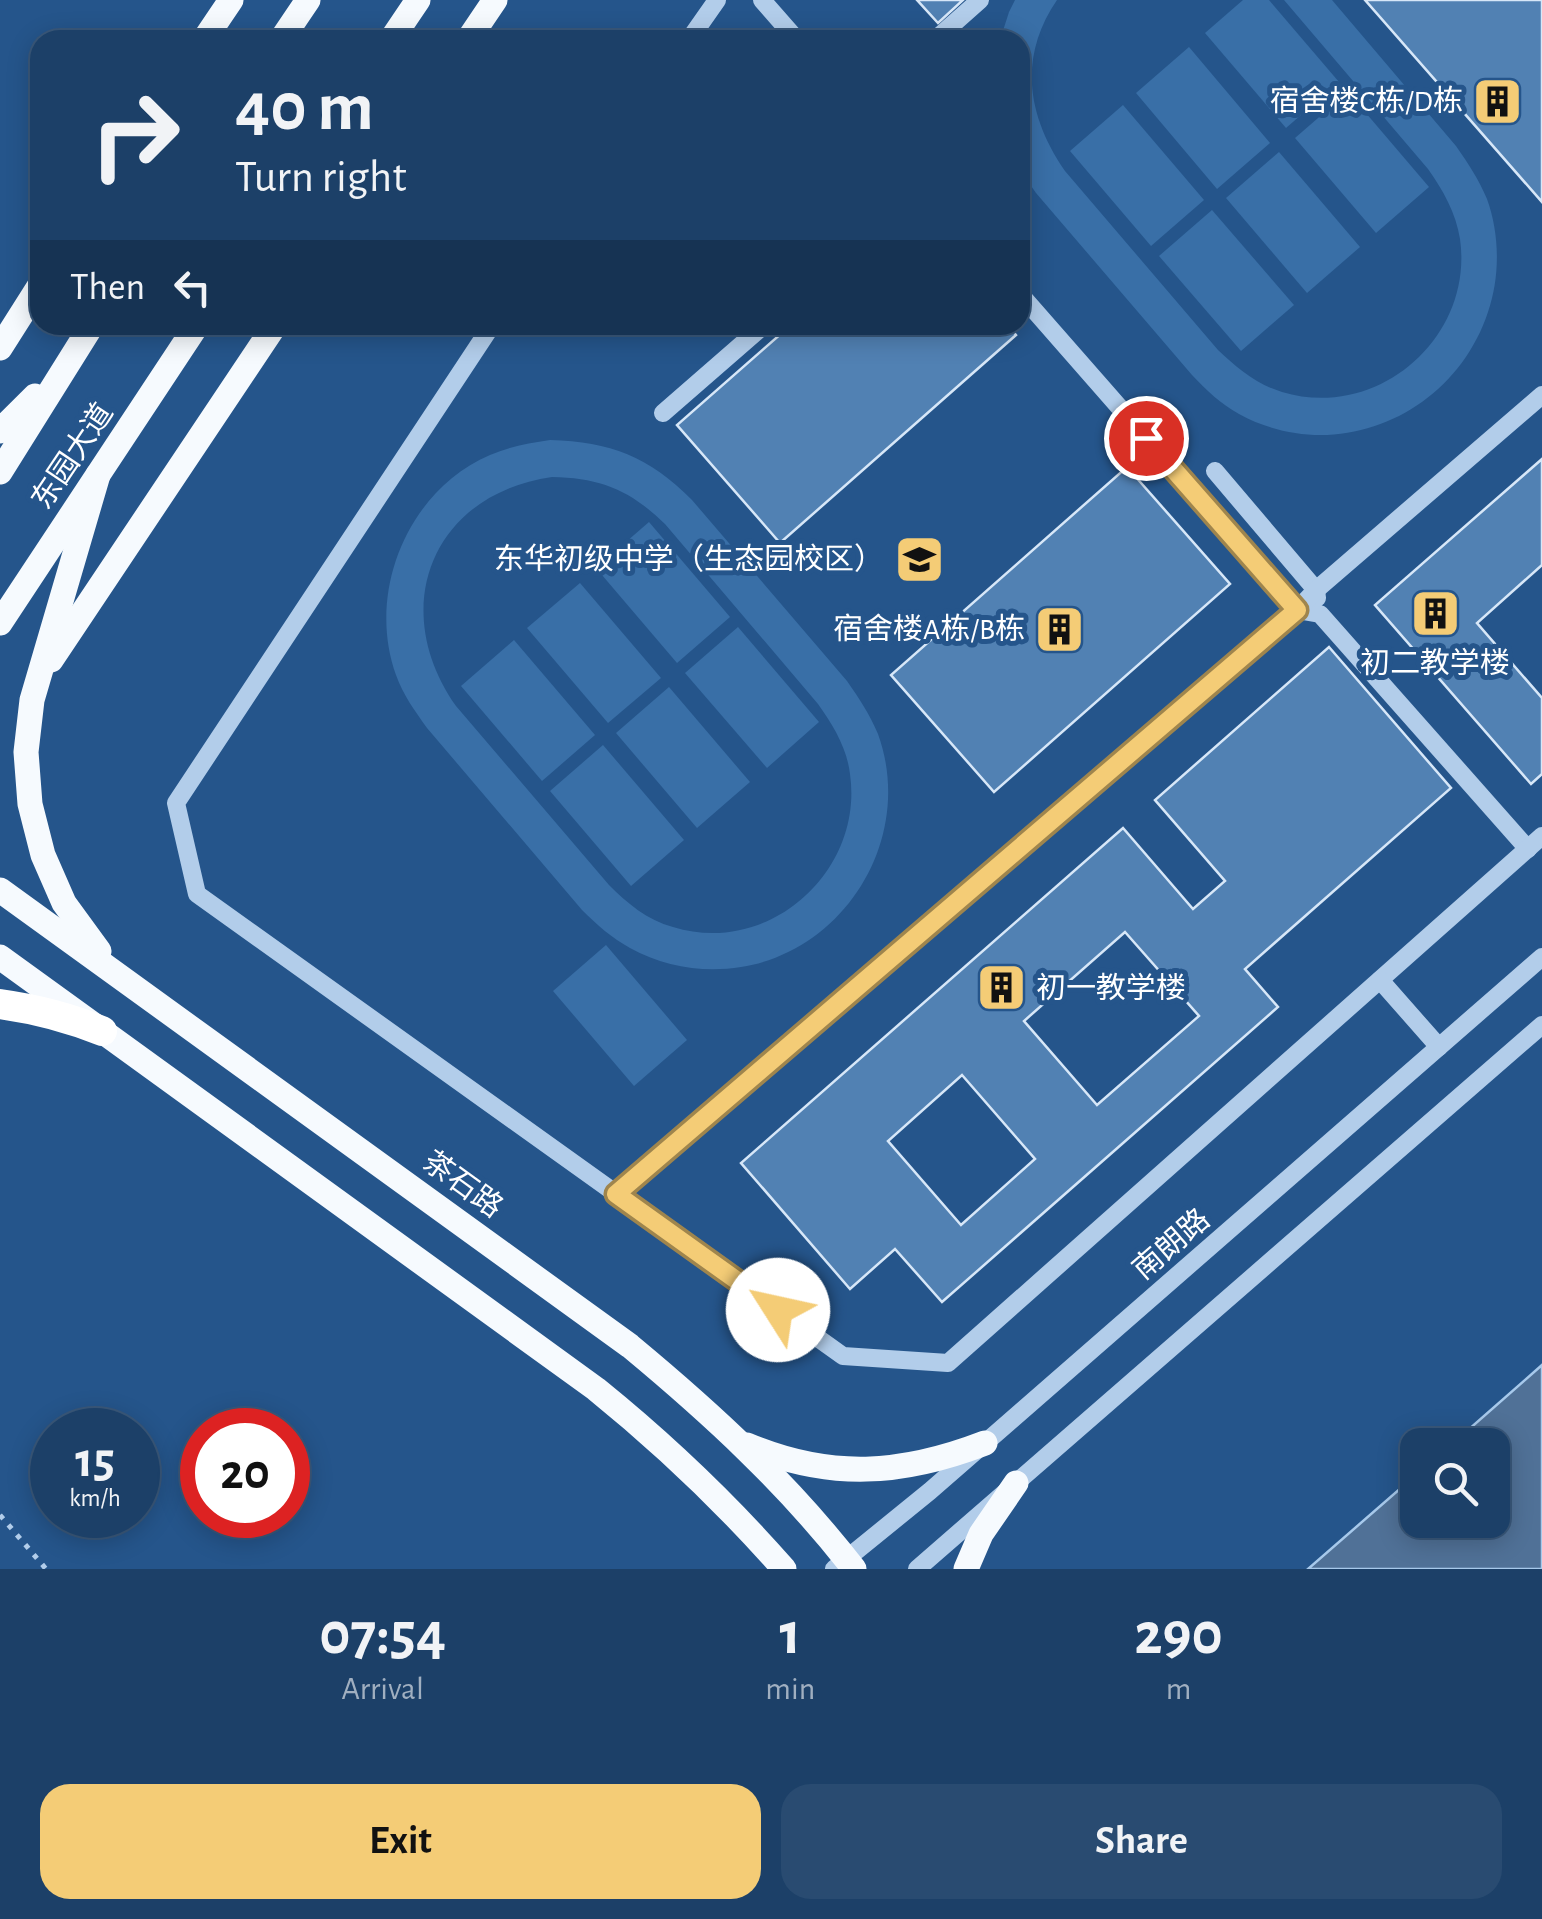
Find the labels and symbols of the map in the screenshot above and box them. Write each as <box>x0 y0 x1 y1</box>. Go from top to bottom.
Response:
building icon: 宿舍楼C栋/D栋 <box>1472 75 1524 127</box>
place label: 宿舍楼C栋/D栋 <box>1269 85 1463 117</box>
pin <box>1104 396 1189 481</box>
street label: 东园大道 <box>25 397 119 515</box>
school or university icon: 东华初级中学（生态园校区） <box>893 533 945 585</box>
place label: 东华初级中学（生态园校区） <box>494 543 884 575</box>
building icon: 初二教学楼 <box>1409 588 1461 640</box>
building icon: 宿舍楼A栋/B栋 <box>1034 603 1086 655</box>
place label: 宿舍楼A栋/B栋 <box>833 613 1025 645</box>
place label: 初二教学楼 <box>1360 647 1510 679</box>
building icon: 初一教学楼 <box>975 962 1027 1014</box>
place label: 初一教学楼 <box>1036 972 1186 1004</box>
street label: 茶石路 <box>417 1145 509 1223</box>
street label: 南朗路 <box>1127 1202 1215 1286</box>
position arrow <box>726 1258 830 1362</box>
speed limit sign: 20 <box>180 1408 310 1538</box>

